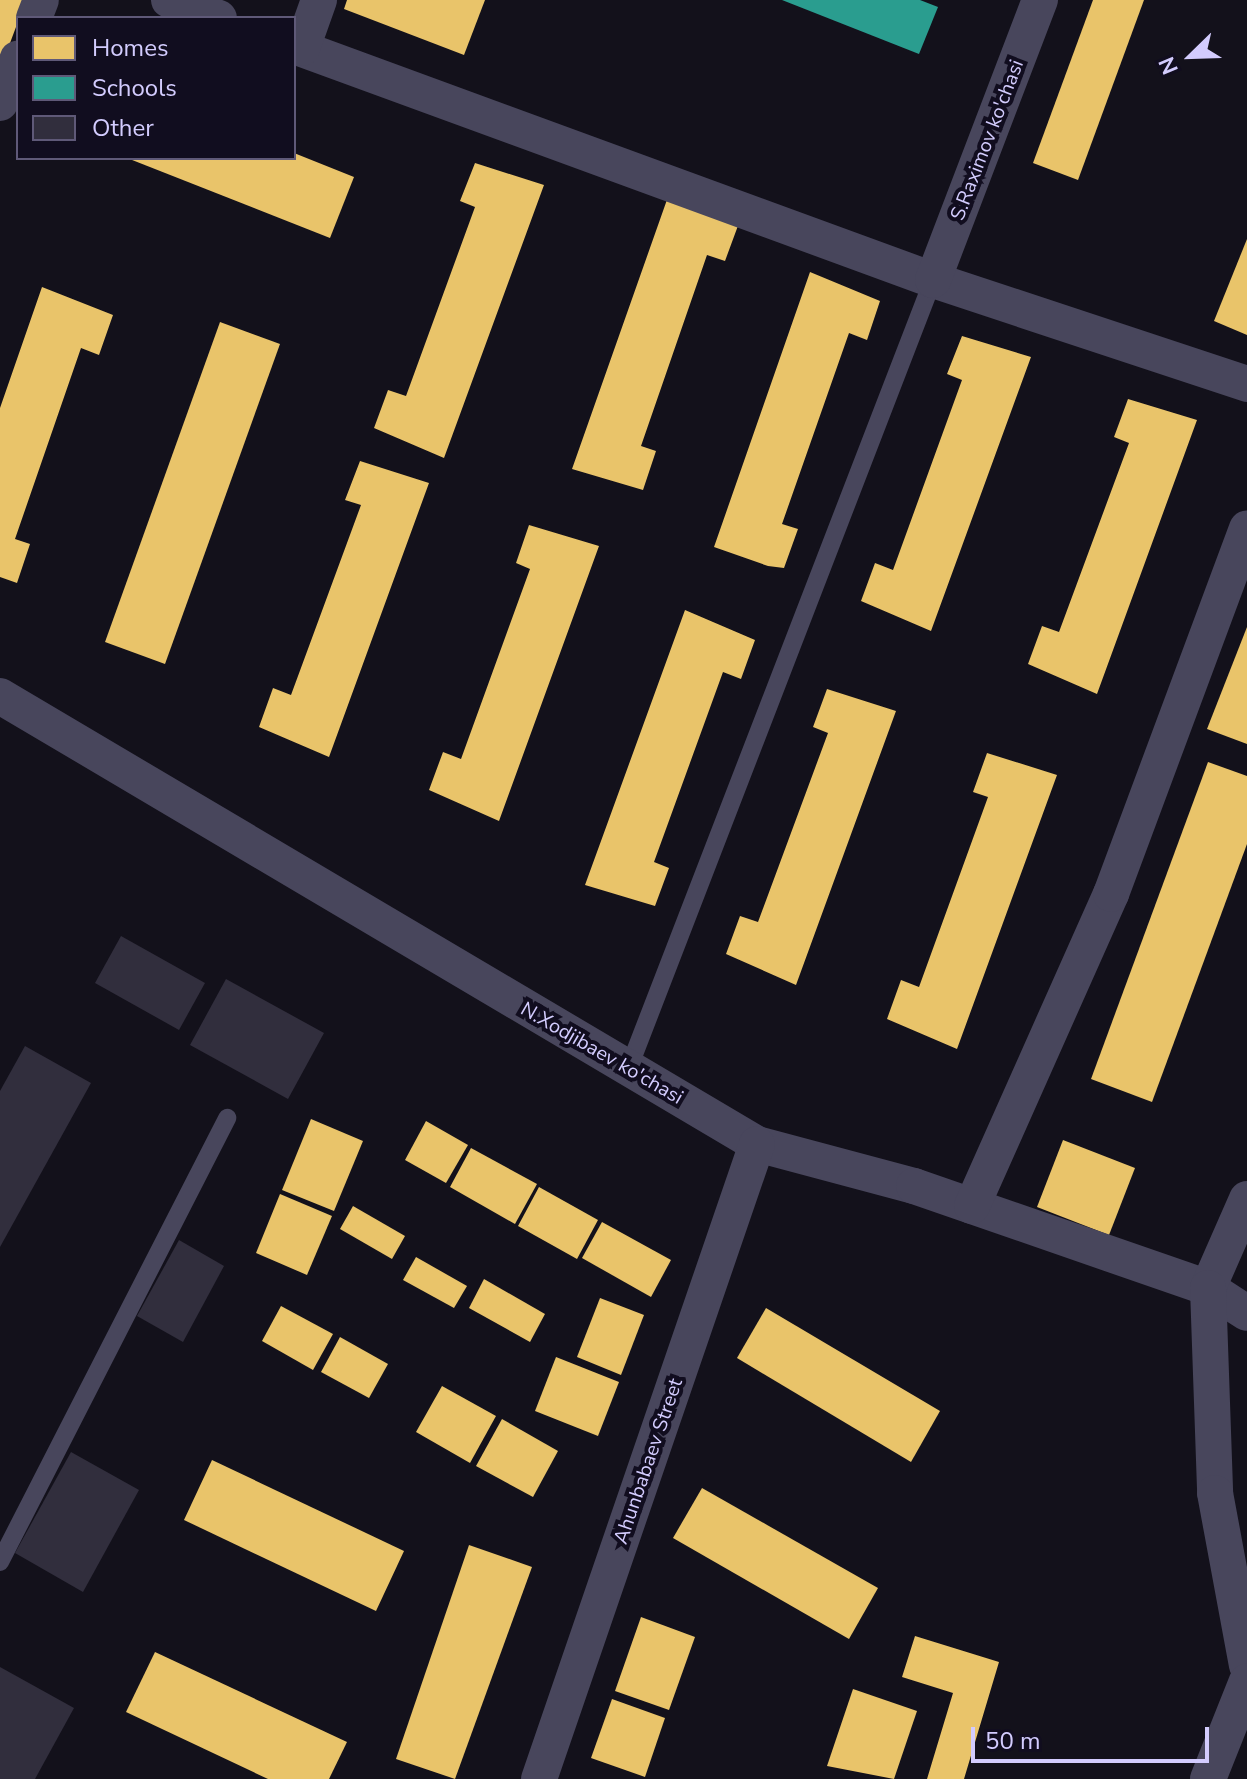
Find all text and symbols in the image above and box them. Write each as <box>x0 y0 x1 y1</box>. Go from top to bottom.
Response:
legend <box>16 16 296 160</box>
north arrow <box>1151 16 1231 96</box>
text: Homes <box>92 32 168 64</box>
text: N <box>1152 52 1186 79</box>
street label: S.Raximov ko'chasi <box>945 56 1029 224</box>
text: Schools <box>92 72 177 104</box>
text: Other <box>92 112 154 144</box>
street label: N.Xodjibaev ko'chasi <box>517 997 687 1109</box>
street label: Ahunbabaev Street <box>608 1375 688 1547</box>
scale bar <box>975 1711 1213 1761</box>
text: 50 m <box>985 1725 1041 1757</box>

